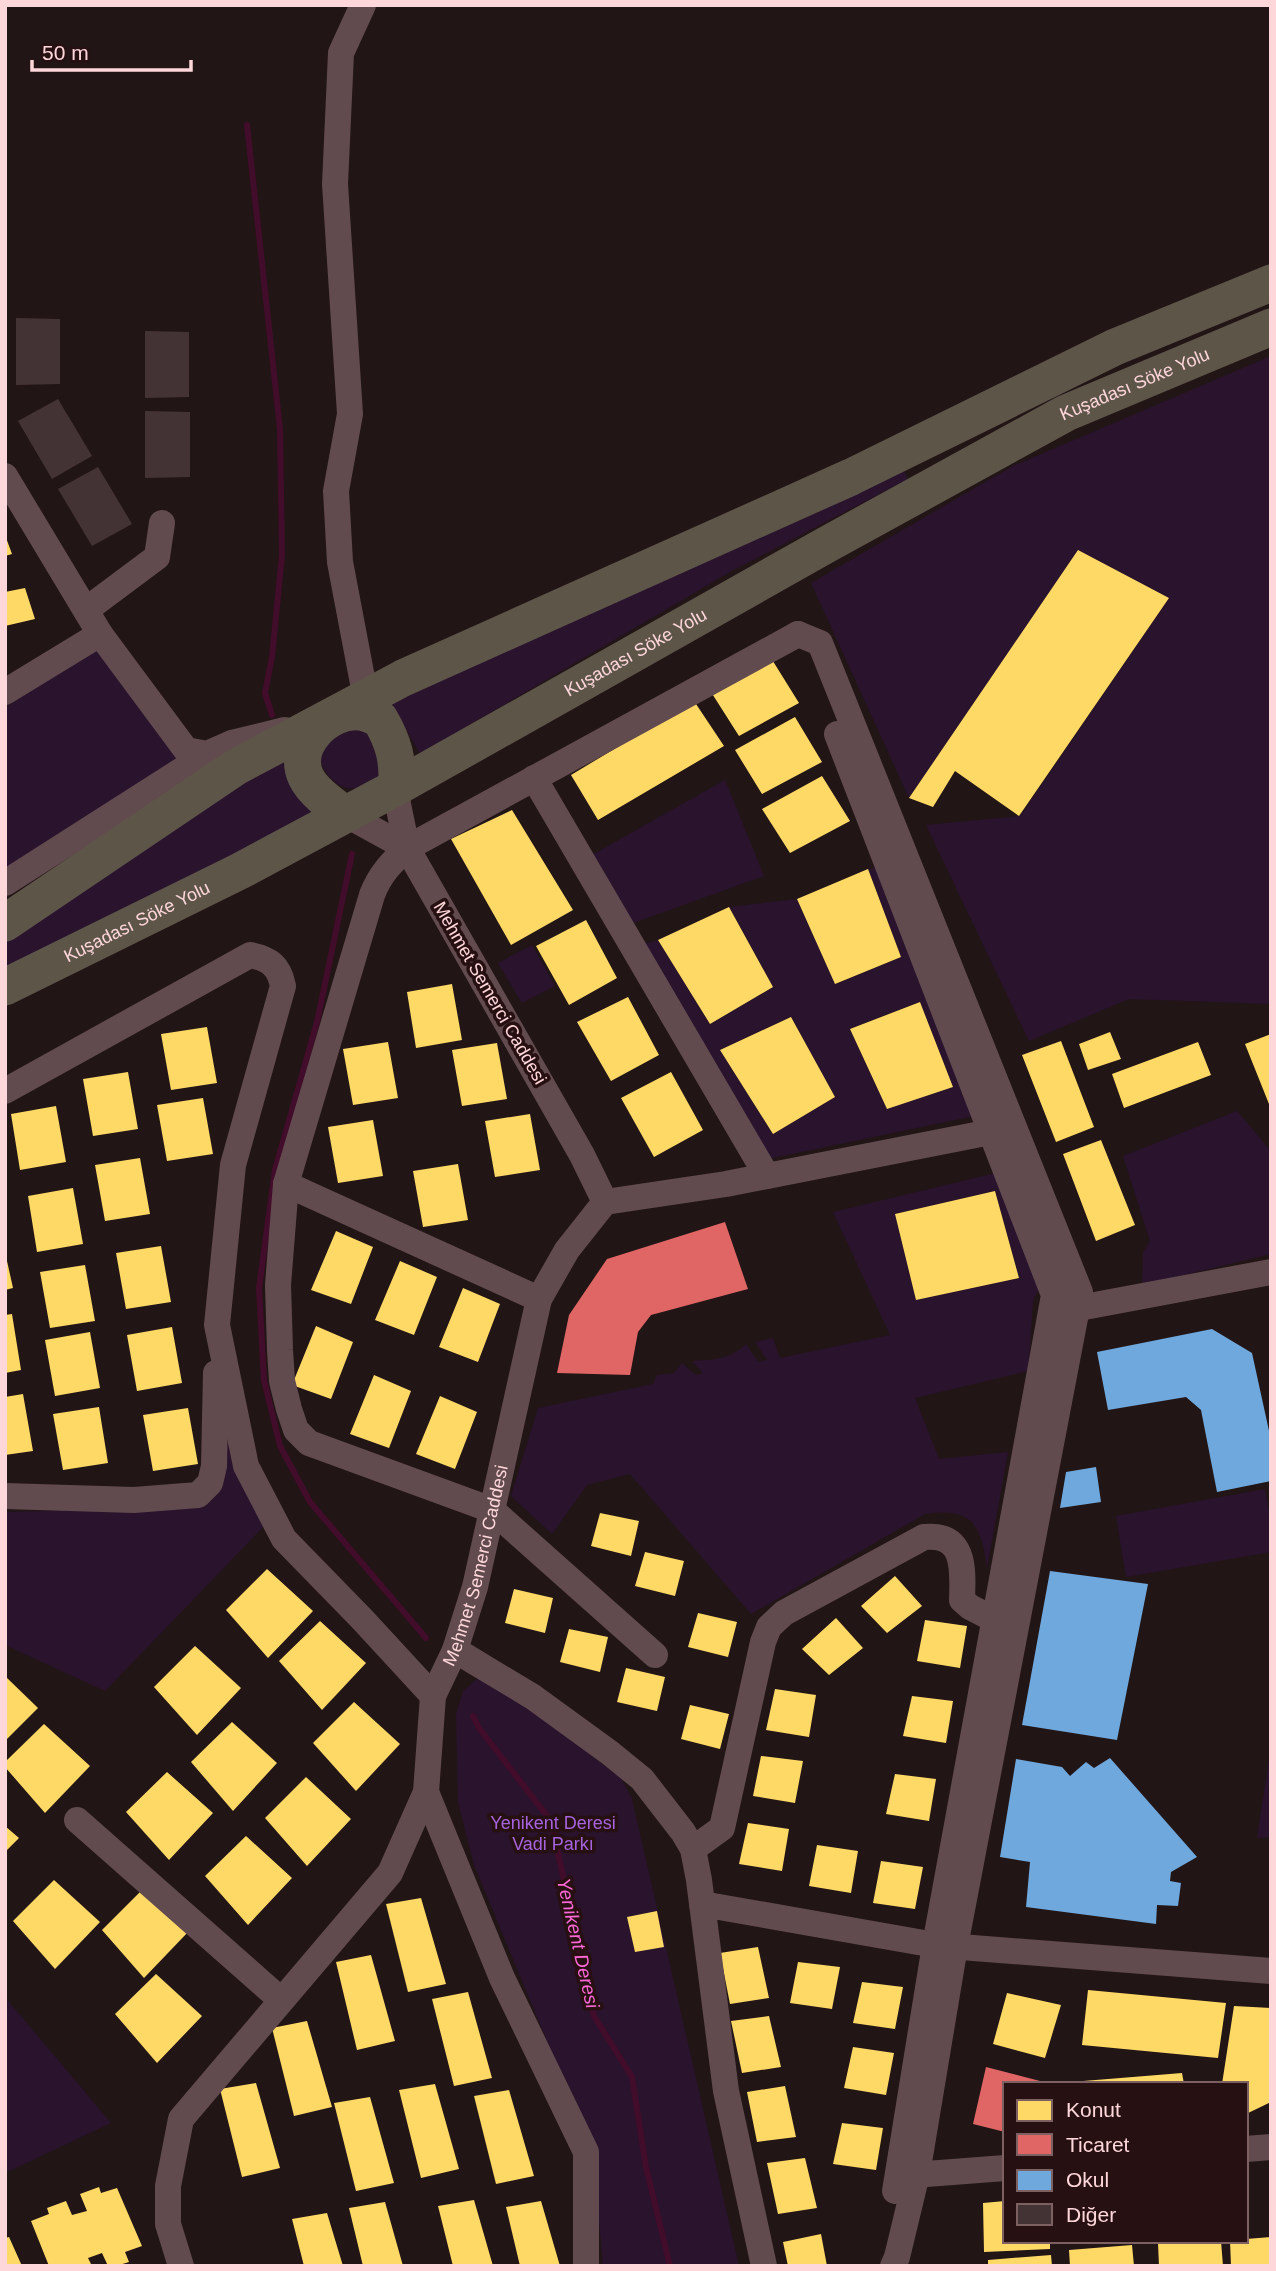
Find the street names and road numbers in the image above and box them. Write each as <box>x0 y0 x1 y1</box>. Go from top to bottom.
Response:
street label: Kuşadası Söke Yolu <box>1057 344 1212 424</box>
street label: Kuşadası Söke Yolu <box>561 604 710 701</box>
street label: Kuşadası Söke Yolu <box>61 878 213 966</box>
street label: Mehmet Semerci Caddesi <box>430 898 550 1088</box>
street label: Mehmet Semerci Caddesi <box>439 1463 512 1669</box>

